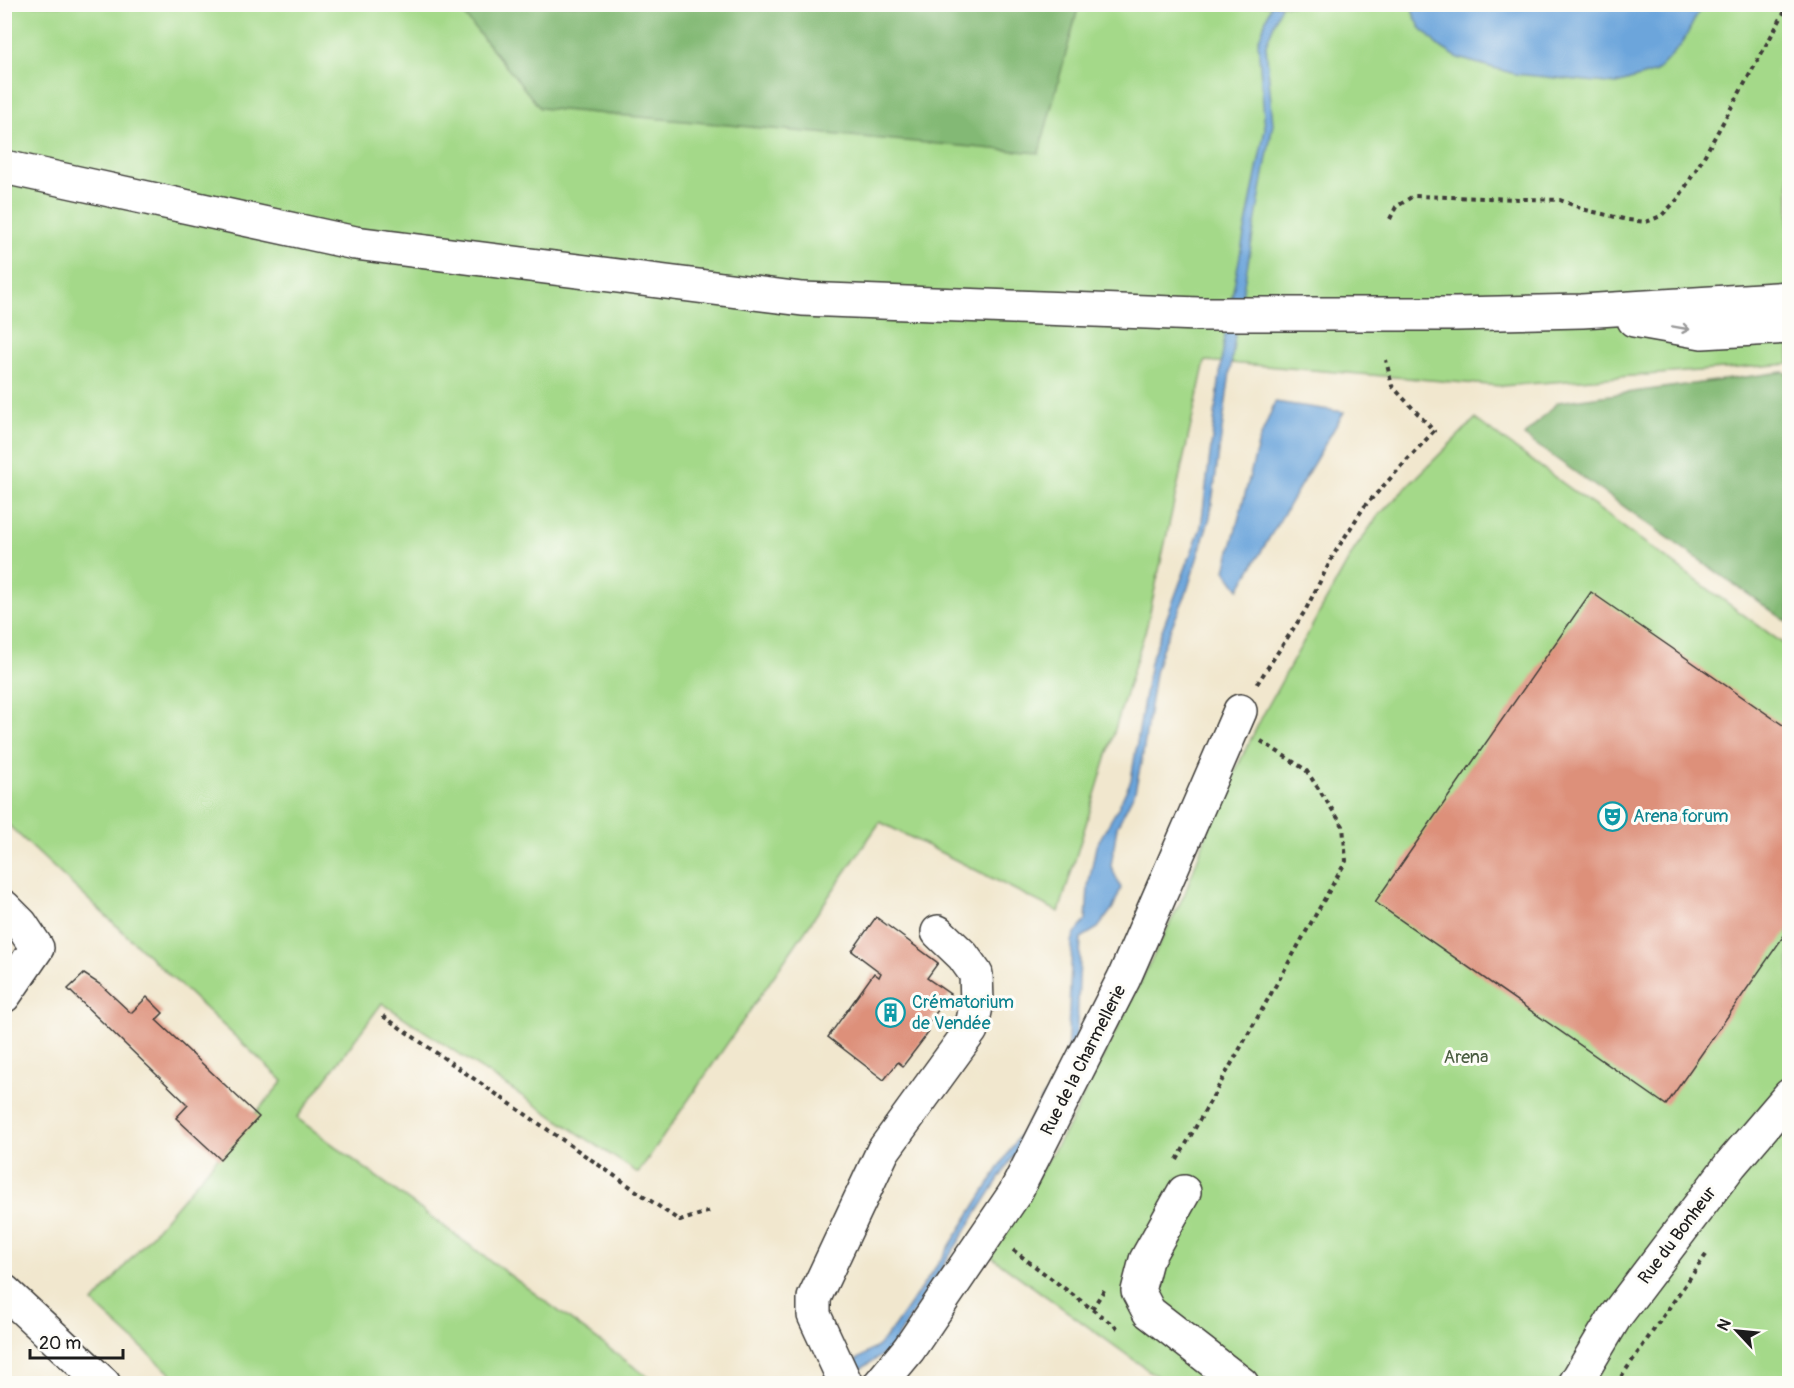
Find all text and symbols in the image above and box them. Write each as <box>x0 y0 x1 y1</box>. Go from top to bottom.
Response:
one-way arrow <box>1671 323 1690 334</box>
theatre icon: Arena forum <box>1596 800 1628 832</box>
place label: Arena forum <box>1633 805 1729 828</box>
street label: Rue de la Charmellerie <box>1036 981 1131 1139</box>
place label: Crématorium de Vendée <box>912 991 1014 1035</box>
building icon: Crématorium de Vendée <box>875 996 907 1028</box>
park label: Arena <box>1444 1046 1488 1069</box>
street label: Rue du Bonheur <box>1633 1181 1722 1289</box>
north arrow <box>1707 1301 1767 1361</box>
text: N <box>1713 1315 1736 1334</box>
scale bar <box>30 1322 123 1360</box>
text: 20 m <box>39 1332 81 1355</box>

